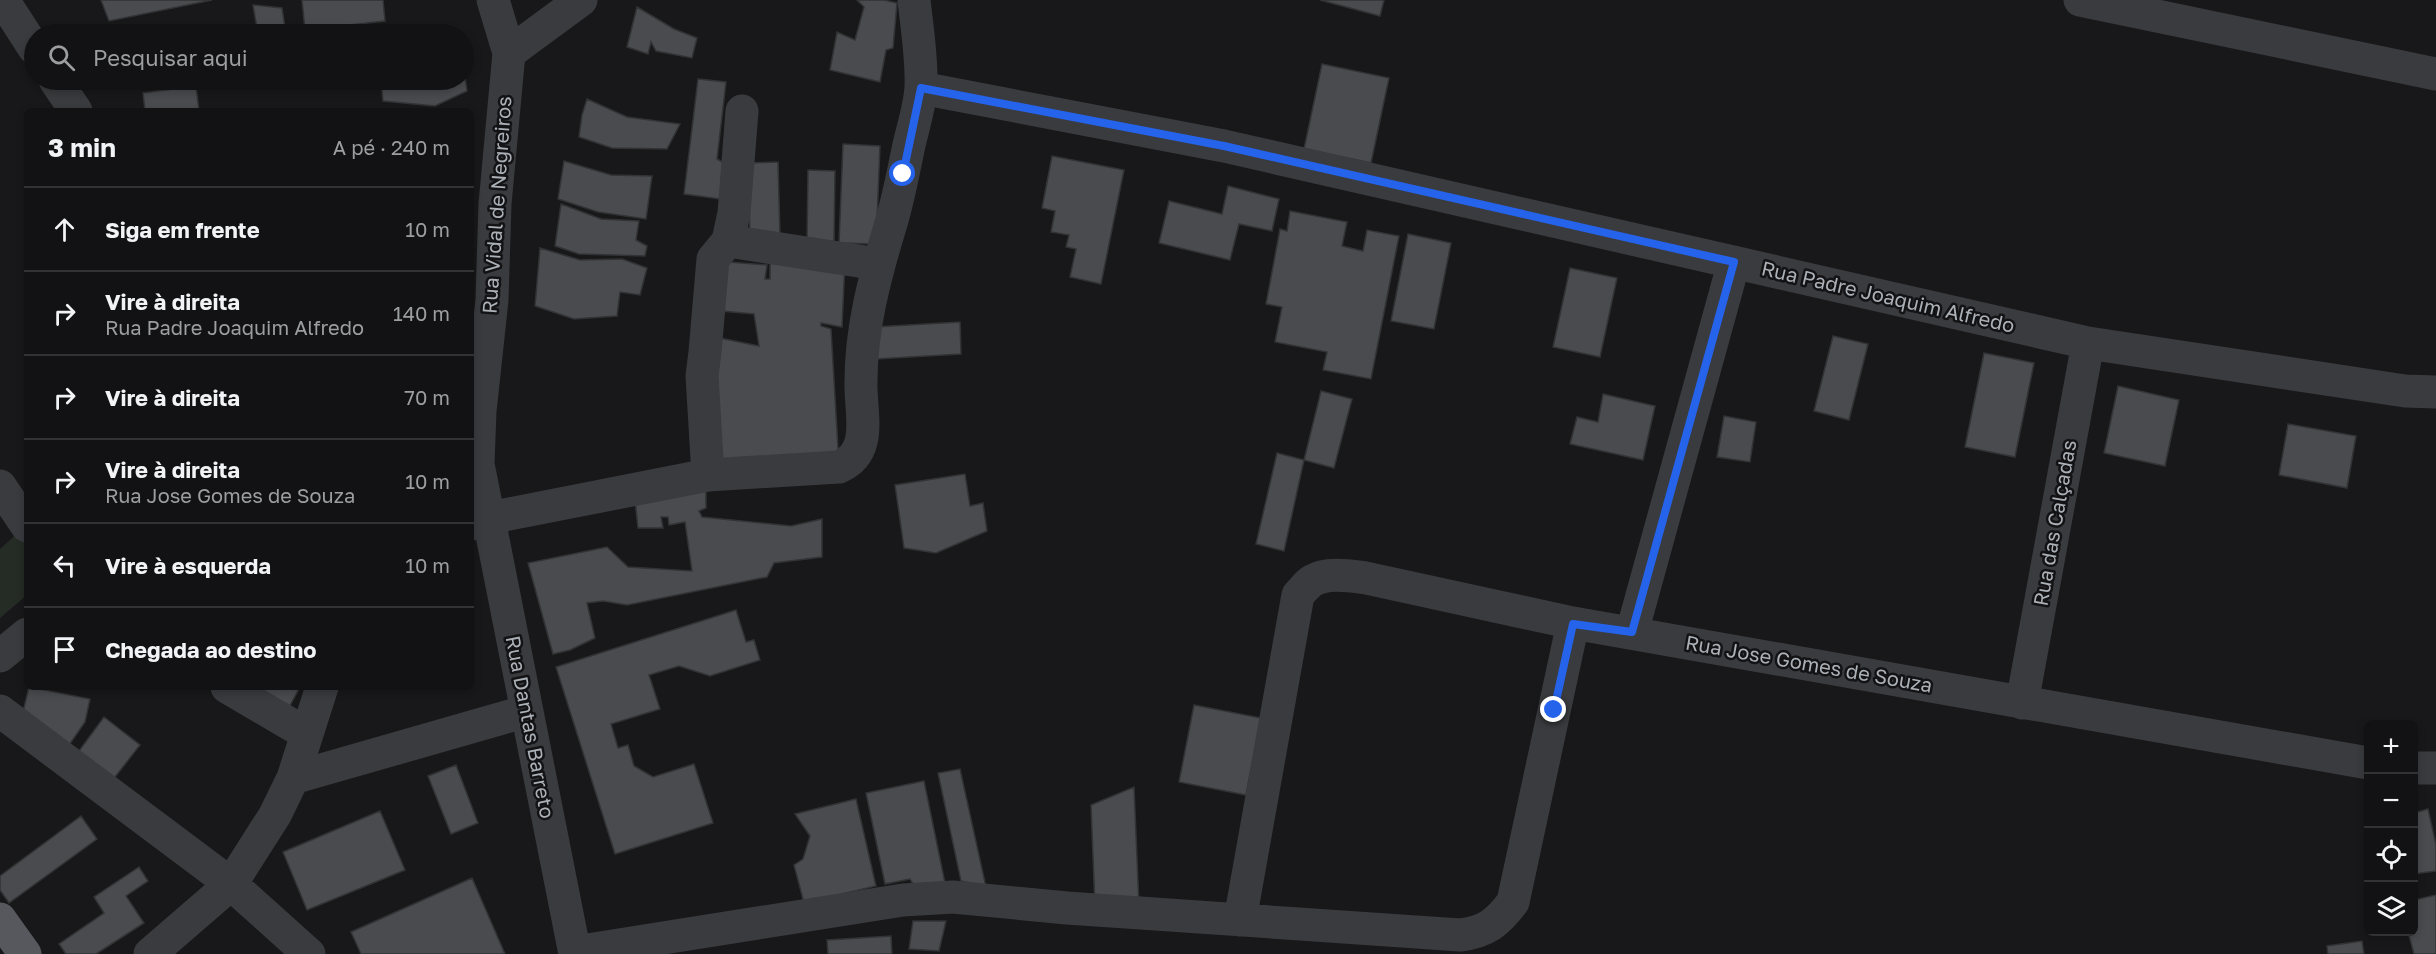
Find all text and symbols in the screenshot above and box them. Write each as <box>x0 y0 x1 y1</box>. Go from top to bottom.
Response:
search box <box>24 24 474 90</box>
icon: search <box>45 41 78 74</box>
text: Pesquisar aqui <box>93 44 248 71</box>
street label: Rua Vidal de Negreiros <box>476 95 516 315</box>
text: 3 min <box>48 132 116 163</box>
text: A pé · 240 m <box>333 135 450 159</box>
route start <box>889 160 915 186</box>
icon: ahead <box>48 213 81 246</box>
text: Siga em frente <box>105 216 260 243</box>
text: 10 m <box>405 217 450 241</box>
street label: Rua Padre Joaquim Alfredo <box>1759 255 2017 337</box>
text: Vire à direita <box>105 288 240 315</box>
icon: right <box>48 297 81 330</box>
text: 140 m <box>393 301 450 325</box>
text: Rua Padre Joaquim Alfredo <box>105 315 364 339</box>
icon: right <box>48 381 81 414</box>
text: Vire à direita <box>105 384 240 411</box>
text: 70 m <box>404 385 450 409</box>
street label: Rua das Calçadas <box>2028 438 2080 608</box>
text: Vire à direita <box>105 456 240 483</box>
icon: right <box>48 465 81 498</box>
text: 10 m <box>405 469 450 493</box>
text: Rua Jose Gomes de Souza <box>105 483 355 507</box>
icon: left <box>48 549 81 582</box>
text: Vire à esquerda <box>105 552 271 579</box>
text: 10 m <box>405 553 450 577</box>
street label: Rua Jose Gomes de Souza <box>1684 629 1934 697</box>
icon: arrive <box>48 633 81 666</box>
street label: Rua Dantas Barreto <box>501 633 560 820</box>
text: Chegada ao destino <box>105 636 317 663</box>
route end <box>1540 696 1566 722</box>
map controls <box>2364 720 2418 936</box>
button: + <box>2364 720 2418 774</box>
button: − <box>2364 774 2418 828</box>
button: locate <box>2364 828 2418 882</box>
button: layers <box>2364 882 2418 936</box>

